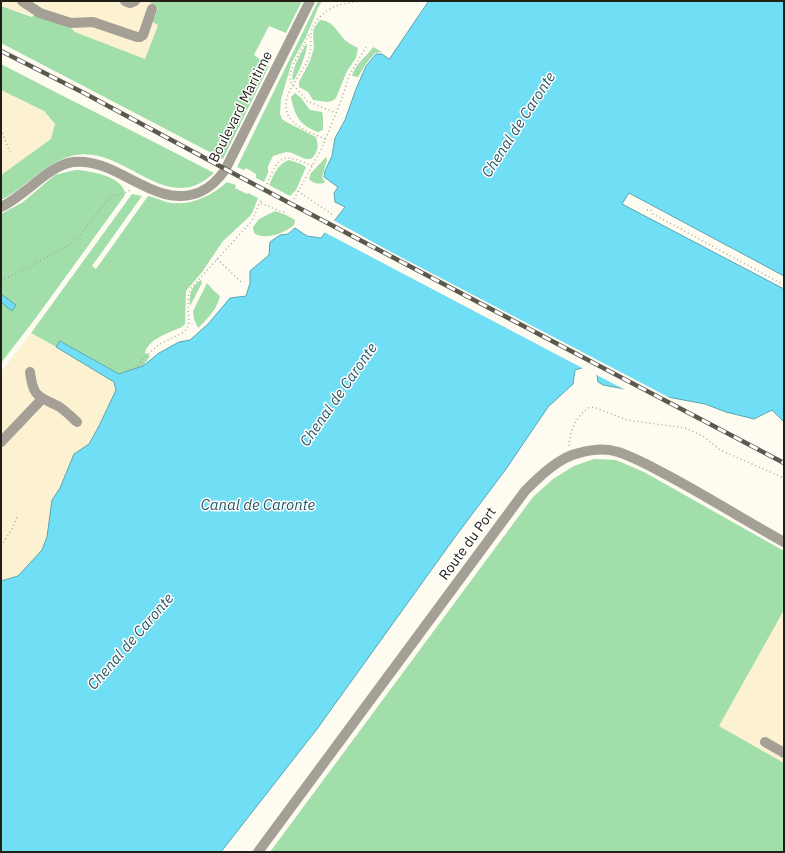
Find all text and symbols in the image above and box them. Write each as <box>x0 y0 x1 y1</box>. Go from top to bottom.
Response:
street label: Boulevard Maritime <box>206 48 276 166</box>
water label: Chenal de Caronte <box>478 69 560 181</box>
water label: Chenal de Caronte <box>297 340 381 450</box>
water label: Canal de Caronte <box>201 497 315 515</box>
street label: Route du Port <box>436 504 500 584</box>
water label: Chenal de Caronte <box>84 590 178 694</box>

